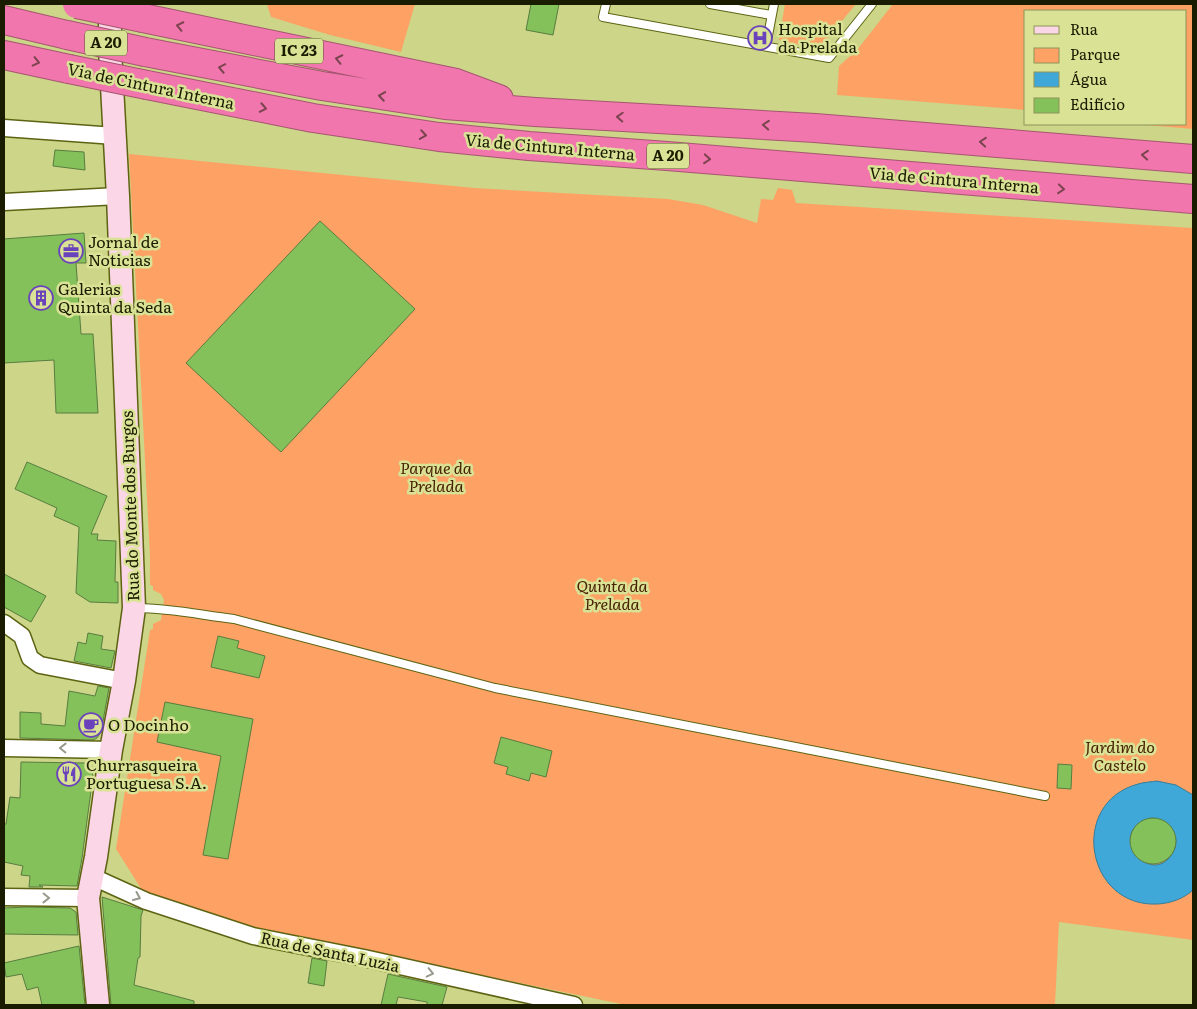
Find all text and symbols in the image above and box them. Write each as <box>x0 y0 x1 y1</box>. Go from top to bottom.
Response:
legend <box>1024 10 1187 125</box>
place label: Hospital da Prelada <box>778 16 857 58</box>
text: Rua <box>1070 17 1099 40</box>
one-way arrow <box>176 21 185 31</box>
hospital icon: Hospital da Prelada <box>747 25 773 51</box>
road number: A 20 <box>85 30 127 56</box>
road number: IC 23 <box>275 38 323 64</box>
text: Parque <box>1070 42 1120 65</box>
one-way arrow <box>335 54 344 65</box>
one-way arrow <box>32 56 41 67</box>
street label: Via de Cintura Interna <box>65 56 237 115</box>
one-way arrow <box>218 63 227 73</box>
text: Água <box>1070 67 1108 90</box>
one-way arrow <box>378 91 387 101</box>
text: Edifício <box>1070 92 1125 115</box>
one-way arrow <box>259 103 267 113</box>
one-way arrow <box>616 111 624 122</box>
one-way arrow <box>762 120 770 131</box>
street label: Via de Cintura Interna <box>464 127 636 165</box>
one-way arrow <box>420 129 428 140</box>
one-way arrow <box>978 137 986 148</box>
road number: A 20 <box>647 144 689 168</box>
one-way arrow <box>1140 150 1148 161</box>
one-way arrow <box>703 154 711 165</box>
street label: Via de Cintura Interna <box>868 160 1040 198</box>
one-way arrow <box>1057 183 1065 194</box>
place label: Jornal de Noticias <box>88 229 159 271</box>
office icon: Jornal de Noticias <box>58 238 84 264</box>
place label: Galerias Quinta da Seda <box>58 276 172 318</box>
building icon: Galerias Quinta da Seda <box>28 285 54 311</box>
street label: Rua do Monte dos Burgos <box>114 410 144 602</box>
park label: Parque da Prelada <box>400 455 473 497</box>
park label: Quinta da Prelada <box>576 573 648 615</box>
cafe icon: O Docinho <box>78 712 104 738</box>
place label: O Docinho <box>108 712 189 736</box>
park label: Jardim do Castelo <box>1085 734 1155 776</box>
one-way arrow <box>58 743 66 754</box>
place label: Churrasqueira Portuguesa S.A. <box>86 752 207 794</box>
restaurant icon: Churrasqueira Portuguesa S.A. <box>56 761 82 787</box>
one-way arrow <box>132 891 141 902</box>
one-way arrow <box>42 893 50 903</box>
street label: Rua de Santa Luzia <box>258 925 402 978</box>
one-way arrow <box>425 967 434 978</box>

